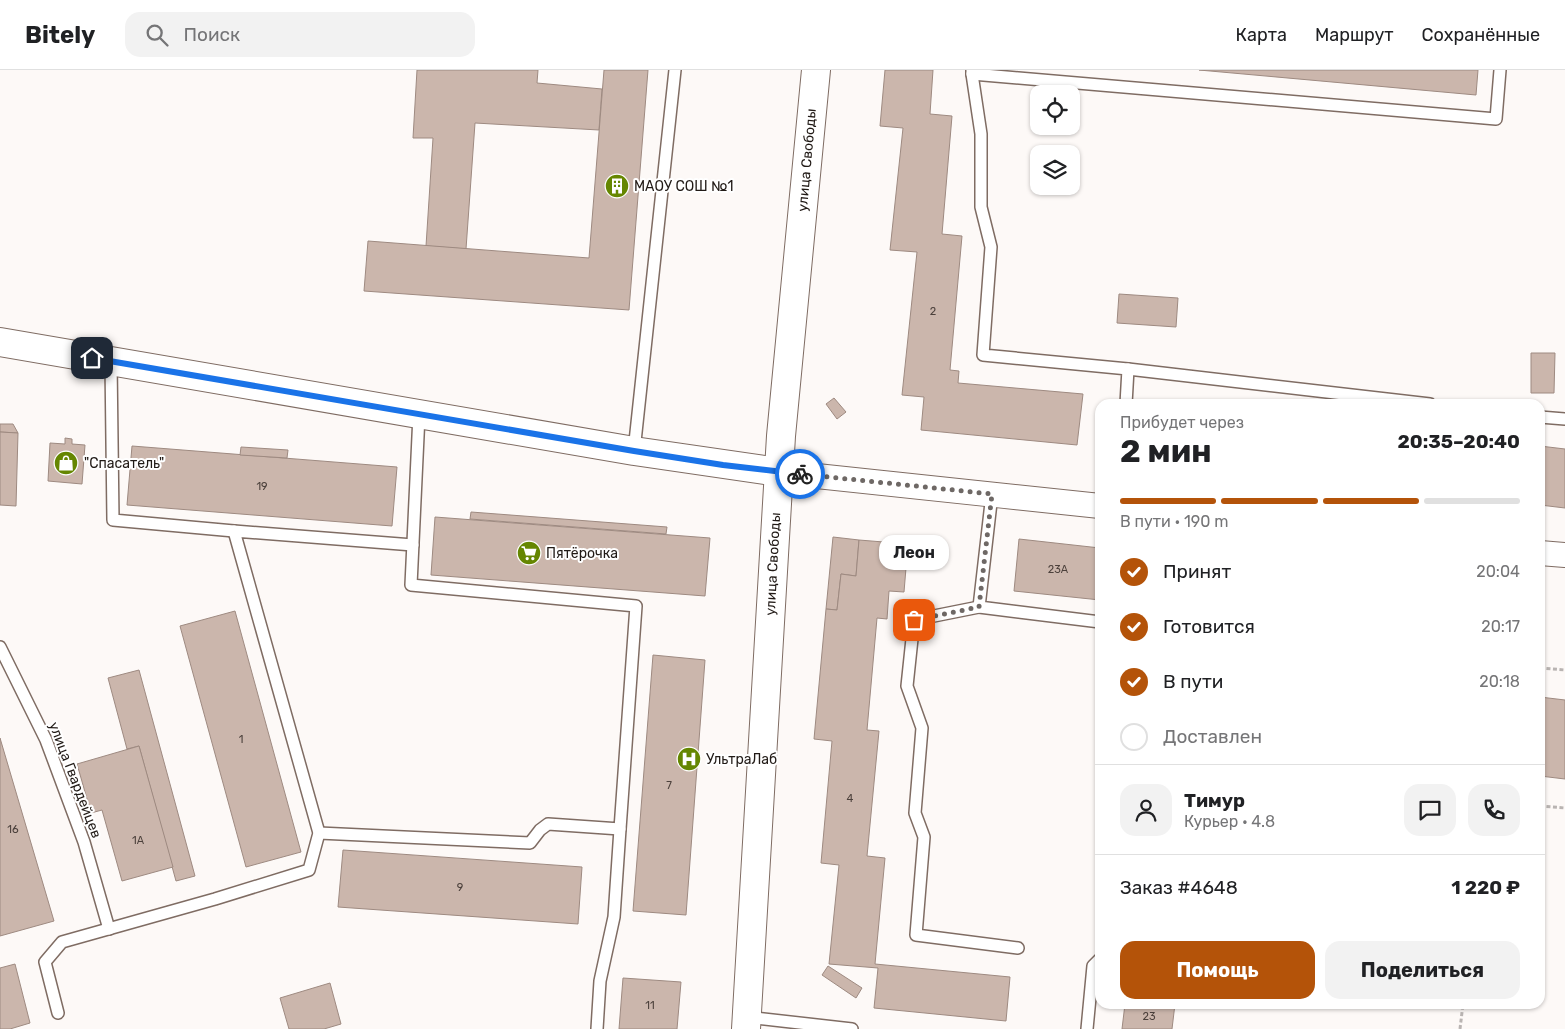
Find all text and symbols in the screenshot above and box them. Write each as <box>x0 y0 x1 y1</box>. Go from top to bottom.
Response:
search box <box>125 12 475 57</box>
text: Bitely <box>25 21 95 49</box>
icon: search <box>143 21 171 49</box>
text: Поиск <box>183 23 240 46</box>
text: Карта <box>1236 24 1287 46</box>
text: Маршрут <box>1315 24 1394 46</box>
text: Сохранённые <box>1422 24 1540 46</box>
map controls <box>1030 85 1080 195</box>
button: locate <box>1030 85 1080 135</box>
street label: улица Свободы <box>794 108 820 212</box>
button: layers <box>1030 145 1080 195</box>
building icon: МАОУ СОШ №1 <box>604 173 630 199</box>
place label: МАОУ СОШ №1 <box>634 178 733 195</box>
house number: 2 <box>930 305 936 318</box>
pin <box>71 337 113 379</box>
icon: home <box>78 344 106 372</box>
text: Прибудет через <box>1120 413 1244 432</box>
text: 20:35–20:40 <box>1397 430 1520 453</box>
text: 2 мин <box>1120 432 1212 470</box>
courier <box>775 449 825 499</box>
shop icon: "Спасатель" <box>53 450 79 476</box>
place label: "Спасатель" <box>84 455 164 472</box>
icon: bike <box>786 460 814 488</box>
house number: 19 <box>256 480 268 493</box>
street label: улица Свободы <box>762 512 784 616</box>
text: В пути · 190 m <box>1120 512 1229 531</box>
callout: Леон <box>879 535 949 570</box>
supermarket icon: Пятёрочка <box>516 540 542 566</box>
text: Леон <box>893 543 935 562</box>
place label: Пятёрочка <box>546 545 618 562</box>
icon: check <box>1120 558 1148 586</box>
text: Принят <box>1163 560 1231 583</box>
text: 20:04 <box>1476 562 1520 581</box>
house number: 23А <box>1048 563 1069 576</box>
pin <box>893 599 935 641</box>
icon: bag <box>900 606 928 634</box>
icon: check <box>1120 613 1148 641</box>
text: Готовится <box>1163 615 1255 638</box>
text: 20:17 <box>1481 617 1520 636</box>
icon: check <box>1120 668 1148 696</box>
text: В пути <box>1163 670 1223 693</box>
text: 20:18 <box>1479 672 1520 691</box>
street label: улица Гвардейцев <box>45 720 105 841</box>
text: Доставлен <box>1163 725 1262 748</box>
house number: 1 <box>239 733 243 746</box>
hospital icon: УльтраЛаб <box>676 746 702 772</box>
place label: УльтраЛаб <box>706 751 777 768</box>
house number: 7 <box>666 779 672 792</box>
button: person <box>1120 784 1172 836</box>
button: chat <box>1404 784 1456 836</box>
button: phone <box>1468 784 1520 836</box>
text: Тимур <box>1184 789 1245 812</box>
house number: 4 <box>847 792 854 805</box>
text: Курьер · 4.8 <box>1184 812 1275 831</box>
house number: 16 <box>7 823 19 836</box>
house number: 1А <box>132 834 145 847</box>
text: Заказ #4648 <box>1120 876 1238 899</box>
text: 1 220 ₽ <box>1451 876 1520 899</box>
house number: 9 <box>457 881 463 894</box>
button: Помощь <box>1120 941 1315 999</box>
button: Поделиться <box>1325 941 1520 999</box>
house number: 11 <box>645 999 655 1012</box>
house number: 23 <box>1142 1010 1156 1023</box>

